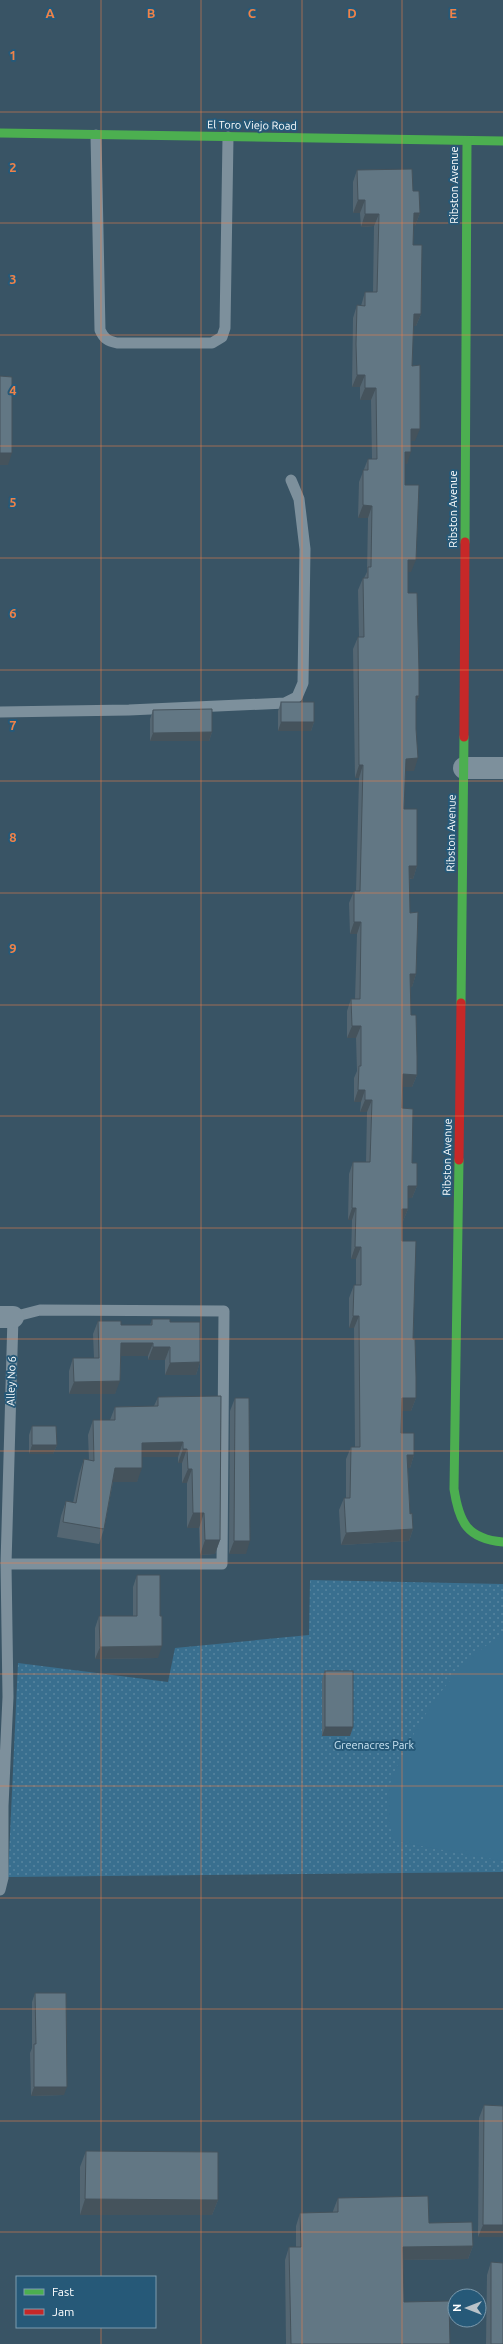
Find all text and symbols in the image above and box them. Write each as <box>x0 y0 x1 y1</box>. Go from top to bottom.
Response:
text: A <box>45 6 55 20</box>
text: B <box>147 6 156 20</box>
text: C <box>248 6 257 20</box>
text: D <box>347 6 357 20</box>
text: E <box>449 6 457 20</box>
text: 1 <box>9 48 17 62</box>
street label: El Toro Viejo Road <box>207 118 297 132</box>
street label: Ribston Avenue <box>448 146 460 224</box>
text: 2 <box>9 160 17 174</box>
text: 3 <box>9 272 17 286</box>
text: 4 <box>9 383 17 397</box>
street label: Ribston Avenue <box>447 470 459 548</box>
text: 5 <box>9 495 17 509</box>
text: 6 <box>9 606 17 620</box>
text: 7 <box>9 718 17 732</box>
street label: Ribston Avenue <box>444 794 458 872</box>
text: 8 <box>9 830 17 844</box>
text: 9 <box>9 941 17 955</box>
street label: Ribston Avenue <box>440 1118 454 1196</box>
street label: Alley No 6 <box>4 1356 18 1406</box>
park label: Greenacres Park <box>334 1739 414 1751</box>
legend <box>16 2276 156 2328</box>
text: Fast <box>52 2285 74 2298</box>
north arrow <box>447 2288 487 2328</box>
text: N <box>451 2304 463 2312</box>
text: Jam <box>52 2305 74 2318</box>

